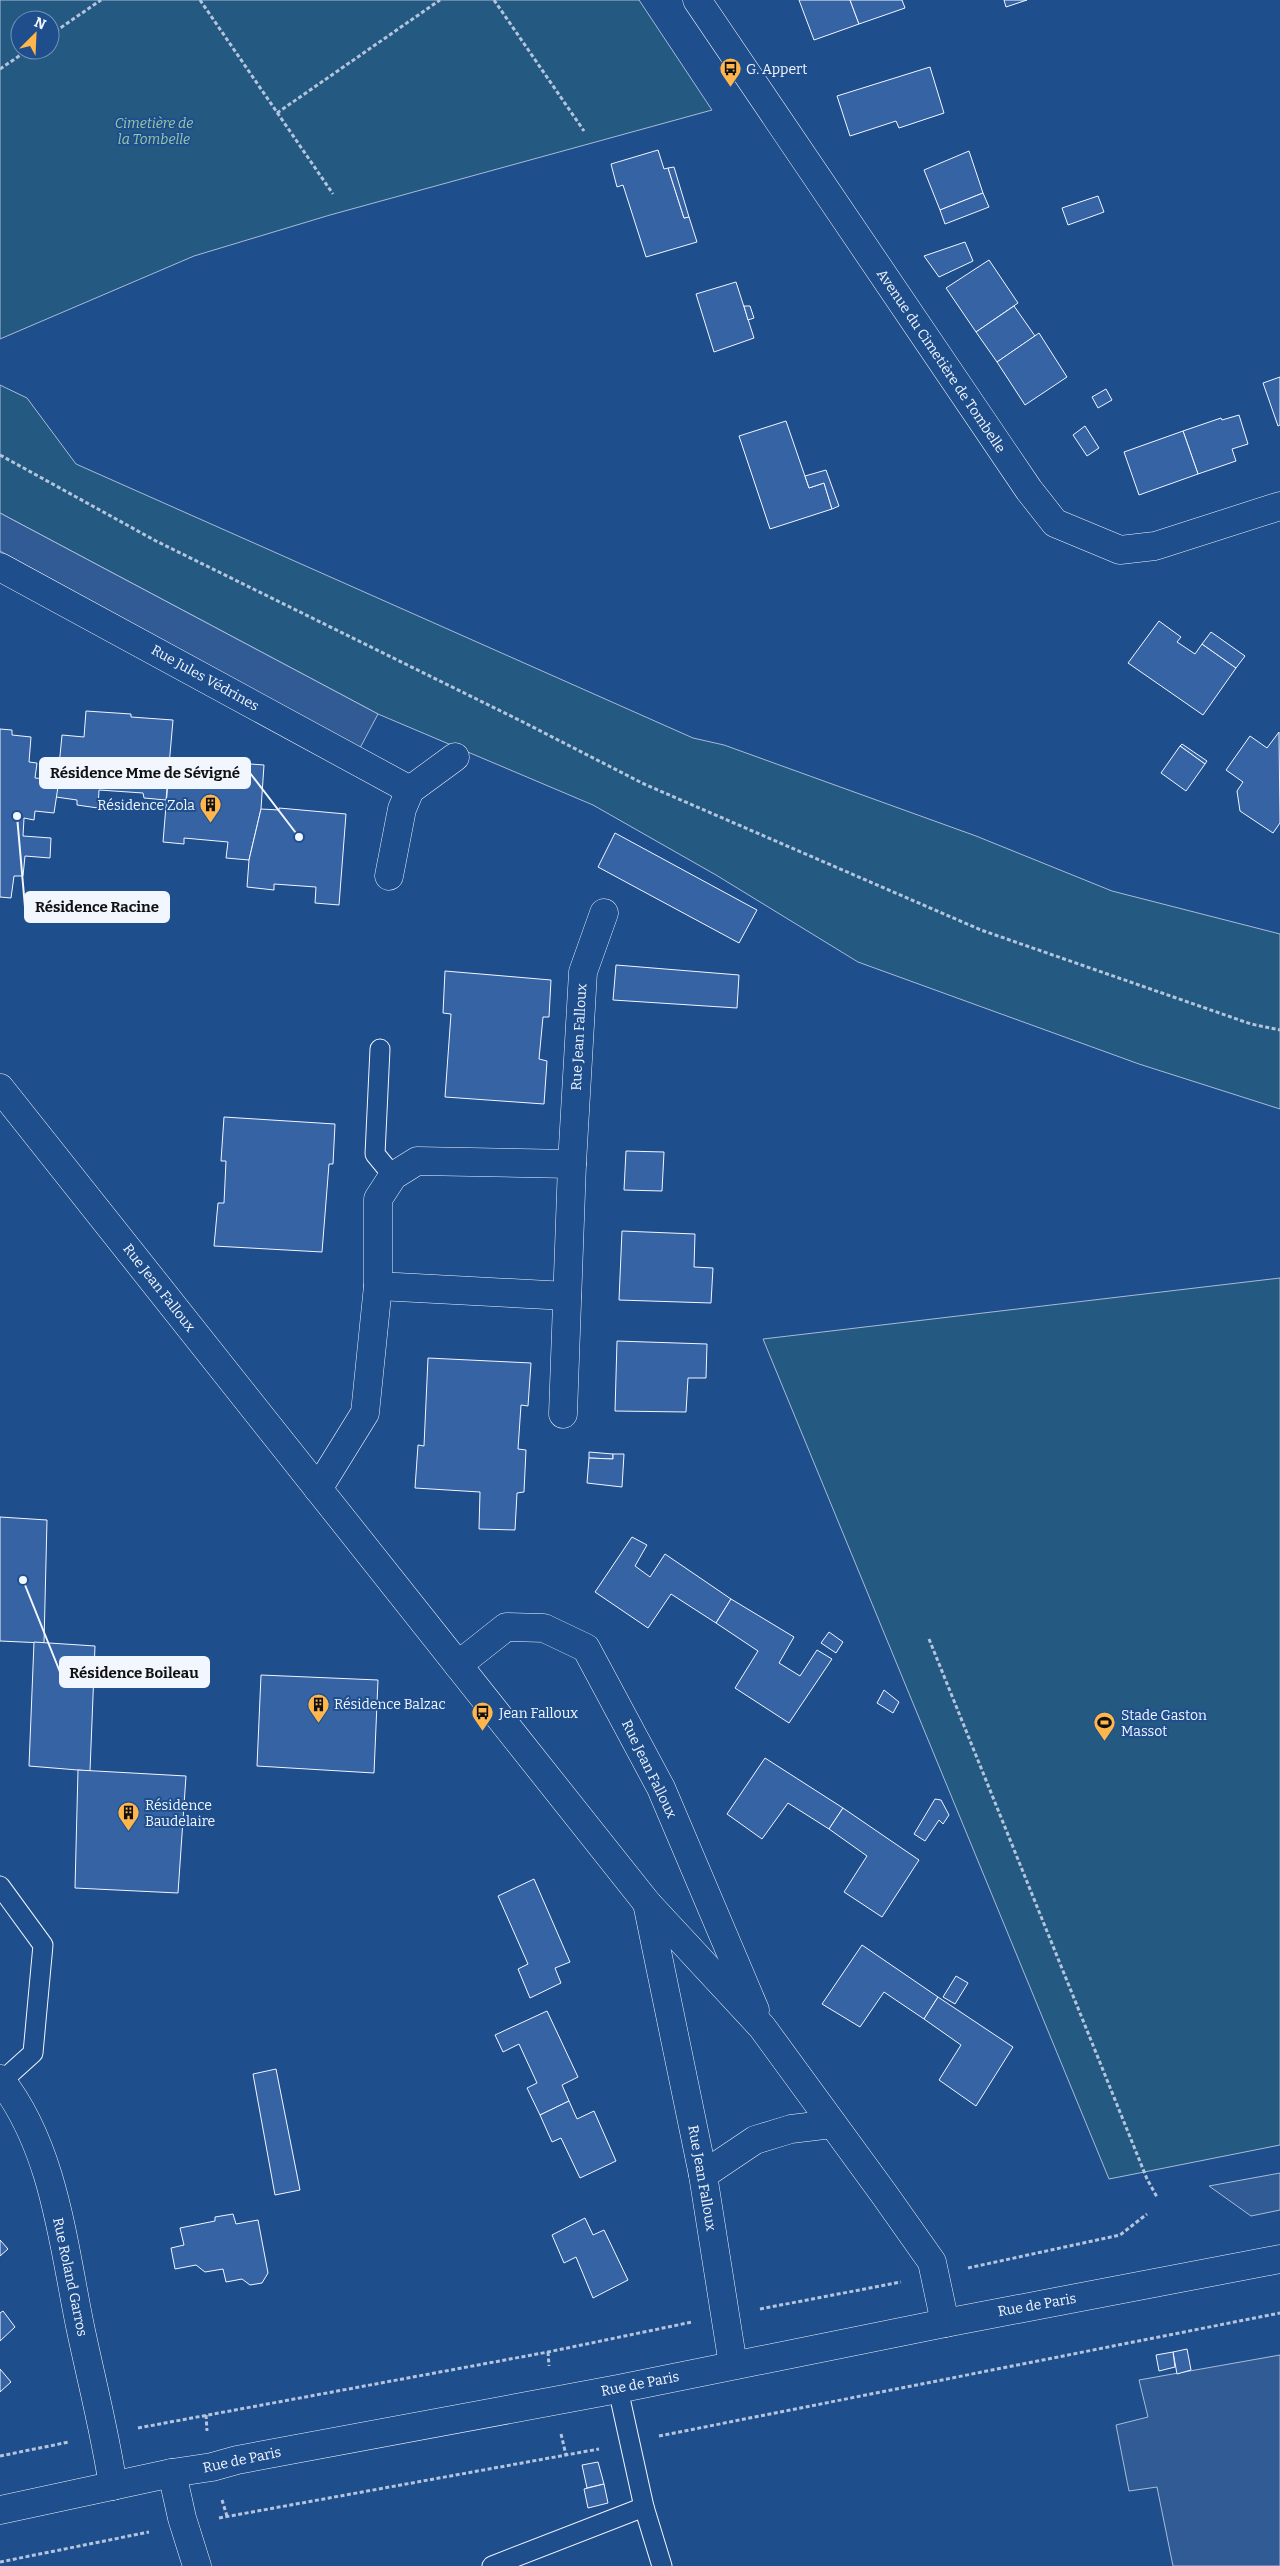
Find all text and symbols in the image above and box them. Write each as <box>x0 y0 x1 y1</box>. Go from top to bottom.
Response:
north arrow <box>10 10 60 60</box>
text: N <box>32 14 49 34</box>
bus stop icon: G. Appert <box>718 57 742 88</box>
place label: G. Appert <box>746 61 807 78</box>
park label: Cimetière de la Tombelle <box>115 115 193 148</box>
street label: Avenue du Cimetière de Tombelle <box>873 266 1009 456</box>
street label: Rue Jules Védrines <box>148 641 262 715</box>
callout: Résidence Mme de Sévigné <box>40 758 250 788</box>
text: Résidence Mme de Sévigné <box>50 764 240 782</box>
building icon: Résidence Zola <box>199 793 223 824</box>
place label: Résidence Zola <box>97 797 195 814</box>
callout: Résidence Racine <box>25 892 169 922</box>
text: Résidence Racine <box>35 898 159 916</box>
street label: Rue Jean Falloux <box>568 983 590 1091</box>
street label: Rue Jean Falloux <box>119 1241 199 1336</box>
callout: Résidence Boileau <box>60 1657 209 1687</box>
text: Résidence Boileau <box>69 1664 199 1682</box>
building icon: Résidence Balzac <box>306 1692 330 1723</box>
place label: Résidence Balzac <box>334 1696 446 1713</box>
bus stop icon: Jean Falloux <box>471 1701 495 1732</box>
place label: Jean Falloux <box>498 1705 578 1722</box>
place label: Stade Gaston Massot <box>1121 1707 1207 1740</box>
sports icon: Stade Gaston Massot <box>1093 1711 1117 1742</box>
street label: Rue Jean Falloux <box>618 1717 680 1821</box>
place label: Résidence Baudelaire <box>145 1797 215 1830</box>
building icon: Résidence Baudelaire <box>117 1801 141 1832</box>
street label: Rue Jean Falloux <box>684 2124 720 2232</box>
street label: Rue Roland Garros <box>49 2216 91 2338</box>
street label: Rue de Paris <box>996 2290 1078 2320</box>
street label: Rue de Paris <box>599 2368 681 2400</box>
street label: Rue de Paris <box>201 2443 283 2477</box>

